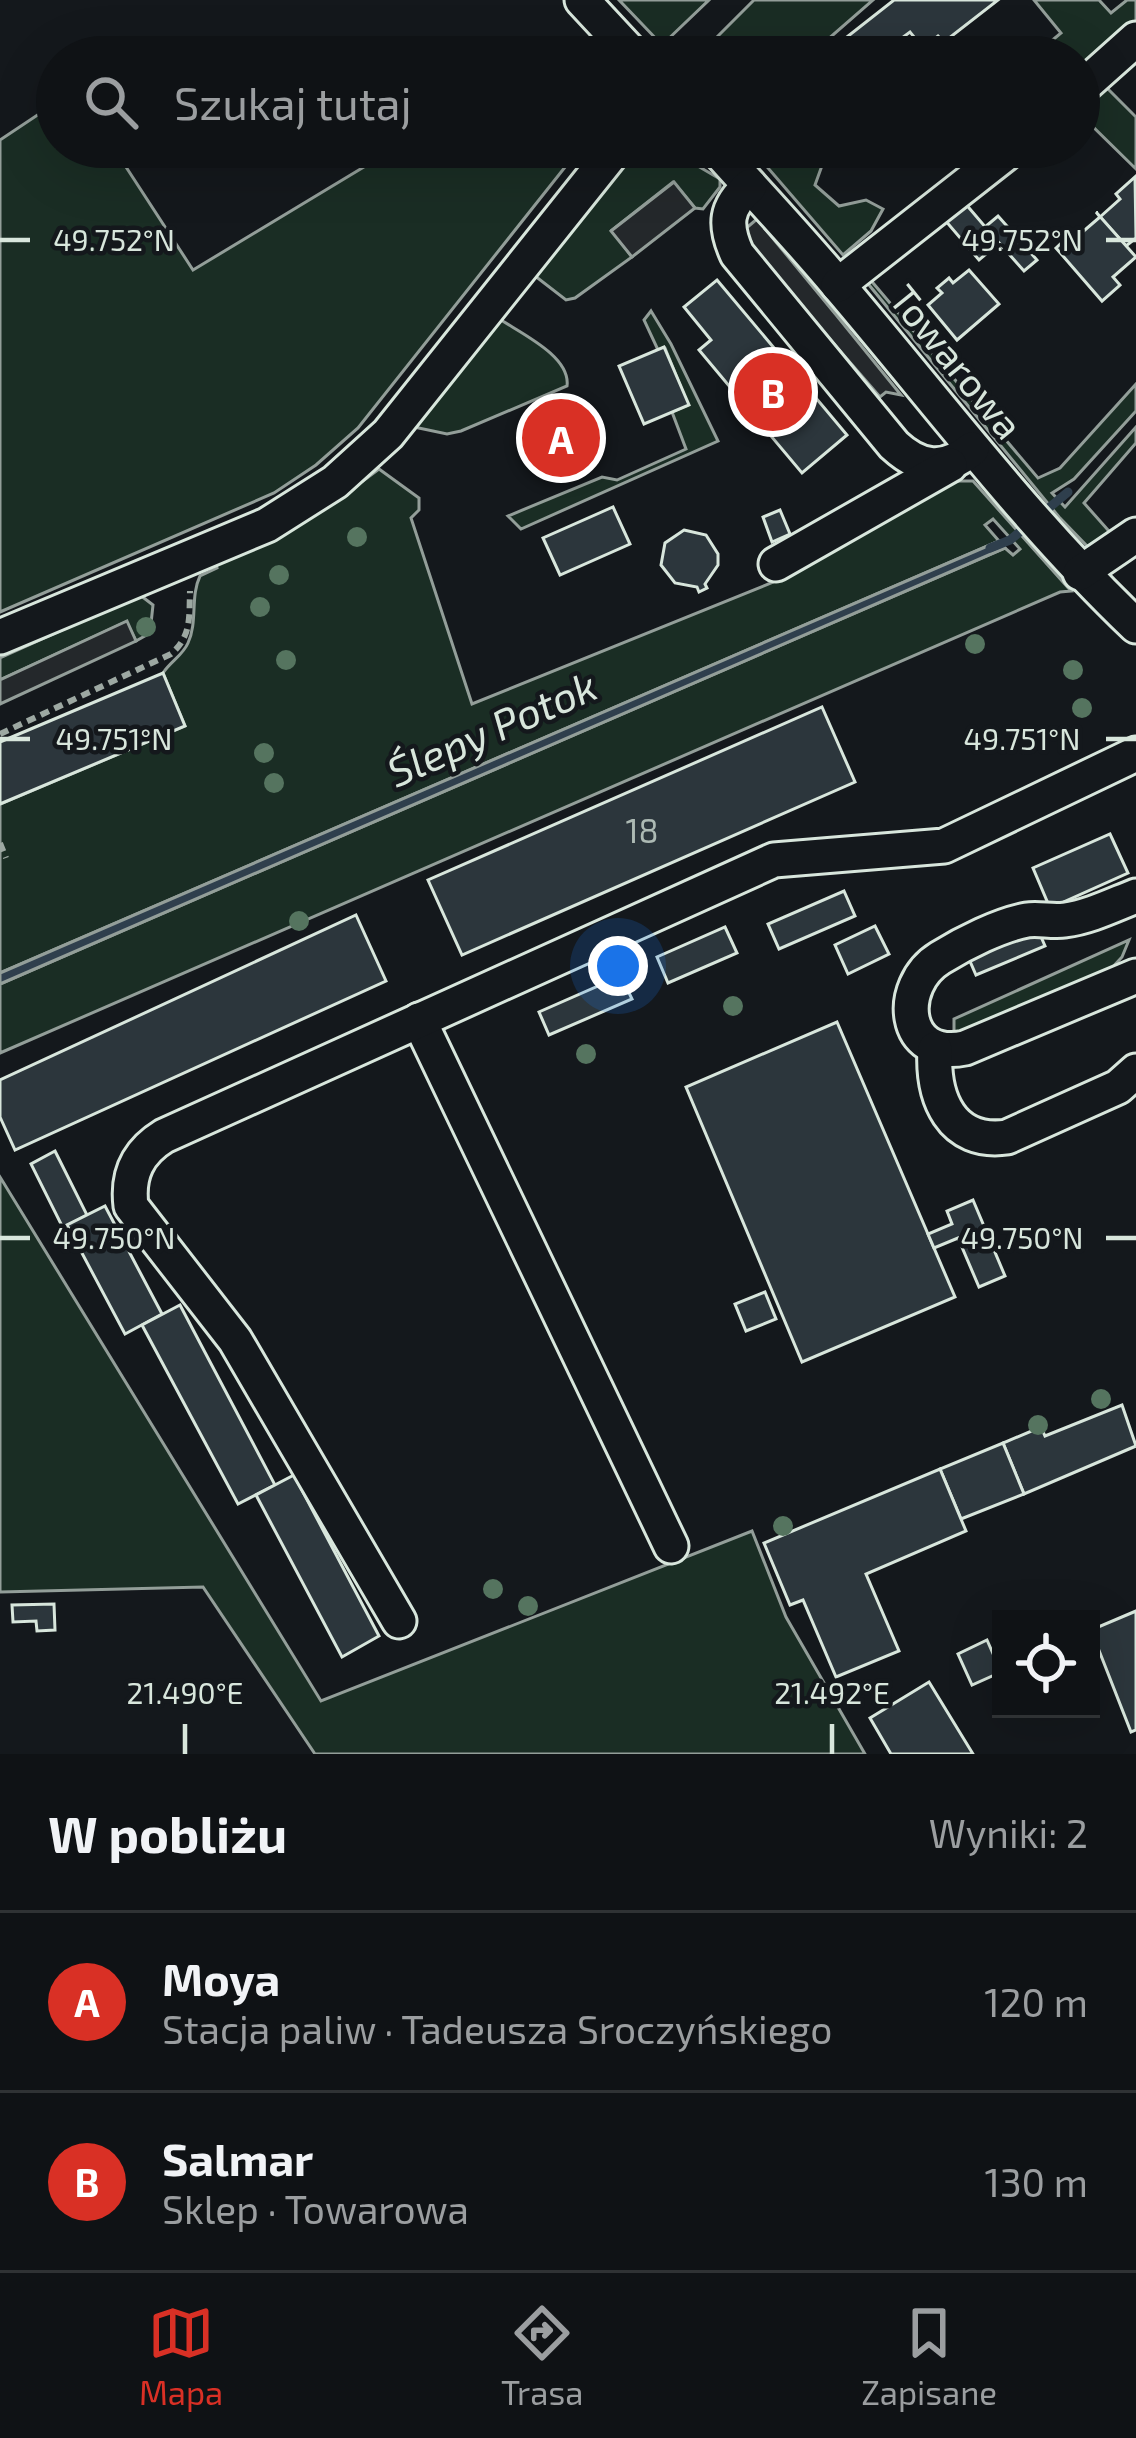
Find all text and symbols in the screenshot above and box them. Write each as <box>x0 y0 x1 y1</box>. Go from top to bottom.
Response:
search box <box>36 36 1100 168</box>
icon: search <box>78 69 144 135</box>
text: Szukaj tutaj <box>174 75 412 129</box>
text: 49.752°N <box>53 221 175 257</box>
text: 49.752°N <box>961 221 1083 257</box>
street label: Towarowa <box>881 275 1033 447</box>
pin: B <box>734 347 812 437</box>
pin: A <box>522 393 600 483</box>
water label: Ślepy Potok <box>379 659 604 796</box>
text: 49.751°N <box>56 720 172 756</box>
text: 49.751°N <box>964 720 1080 756</box>
house number: 18 <box>625 810 659 850</box>
your location <box>588 936 648 996</box>
text: 49.750°N <box>53 1219 175 1255</box>
text: 49.750°N <box>961 1219 1083 1255</box>
map controls <box>992 1610 1100 1718</box>
button: locate <box>992 1610 1100 1718</box>
text: 21.490°E <box>127 1674 243 1710</box>
text: 21.492°E <box>774 1674 890 1710</box>
text: W pobliżu <box>48 1802 287 1863</box>
text: Wyniki: 2 <box>929 1809 1088 1856</box>
text: Moya <box>162 1951 280 2005</box>
text: A <box>74 1978 100 2025</box>
text: 120 m <box>984 1978 1088 2025</box>
text: Stacja paliw · Tadeusza Sroczyńskiego <box>162 2005 832 2052</box>
text: Salmar <box>162 2131 313 2185</box>
text: B <box>75 2158 99 2205</box>
text: 130 m <box>984 2158 1088 2205</box>
text: Sklep · Towarowa <box>162 2185 469 2232</box>
tab: Mapa <box>139 2300 223 2412</box>
tab: Trasa <box>501 2300 583 2412</box>
tab: Zapisane <box>861 2300 997 2412</box>

